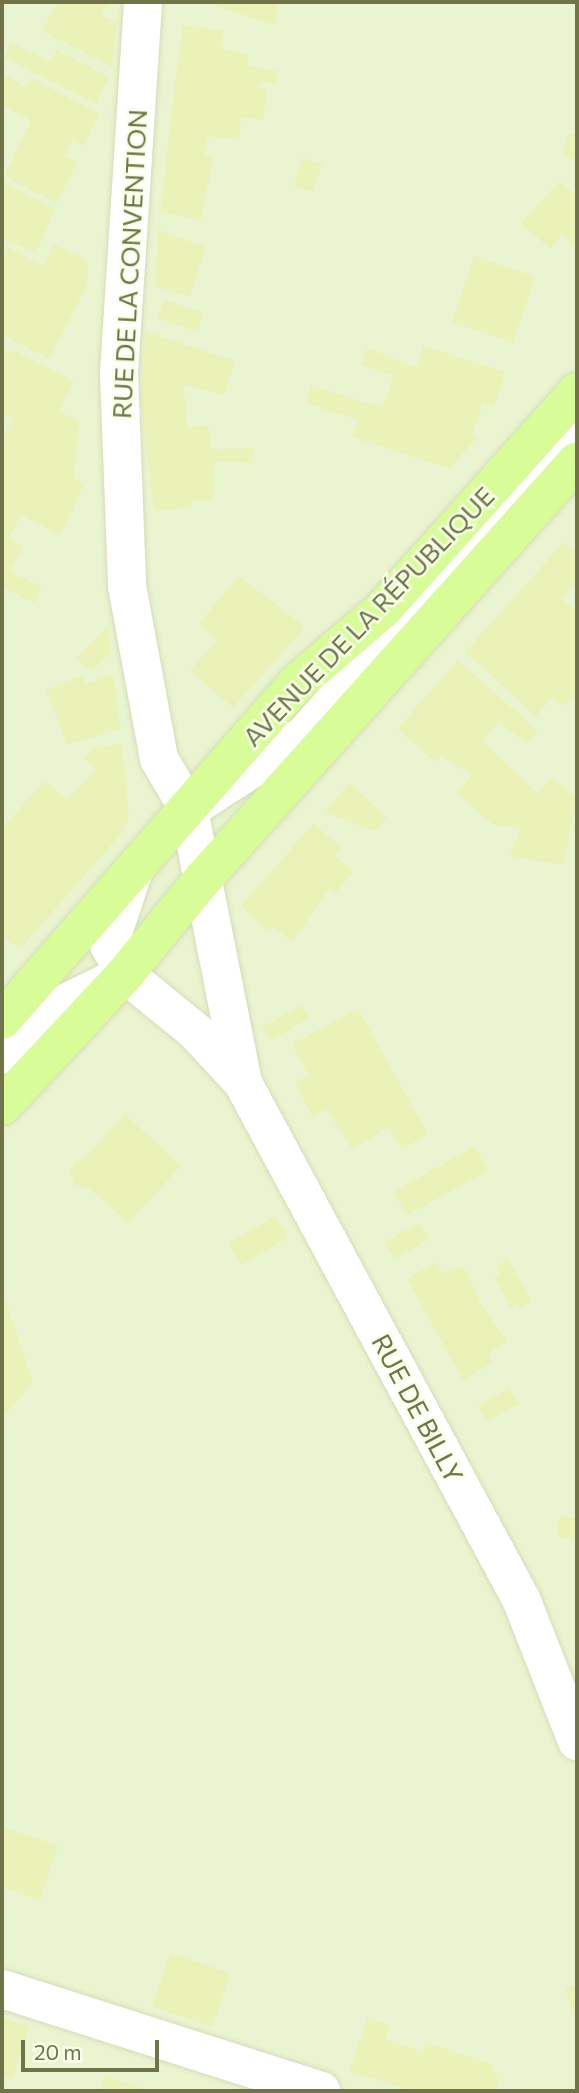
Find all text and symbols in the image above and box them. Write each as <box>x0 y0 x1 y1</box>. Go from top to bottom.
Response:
street label: RUE DE LA CONVENTION <box>105 108 153 420</box>
street label: AVENUE DE LA RÉPUBLIQUE <box>236 480 500 752</box>
street label: RUE DE BILLY <box>366 1328 470 1488</box>
scale bar <box>24 2026 163 2070</box>
text: 20 m <box>34 2039 82 2064</box>

